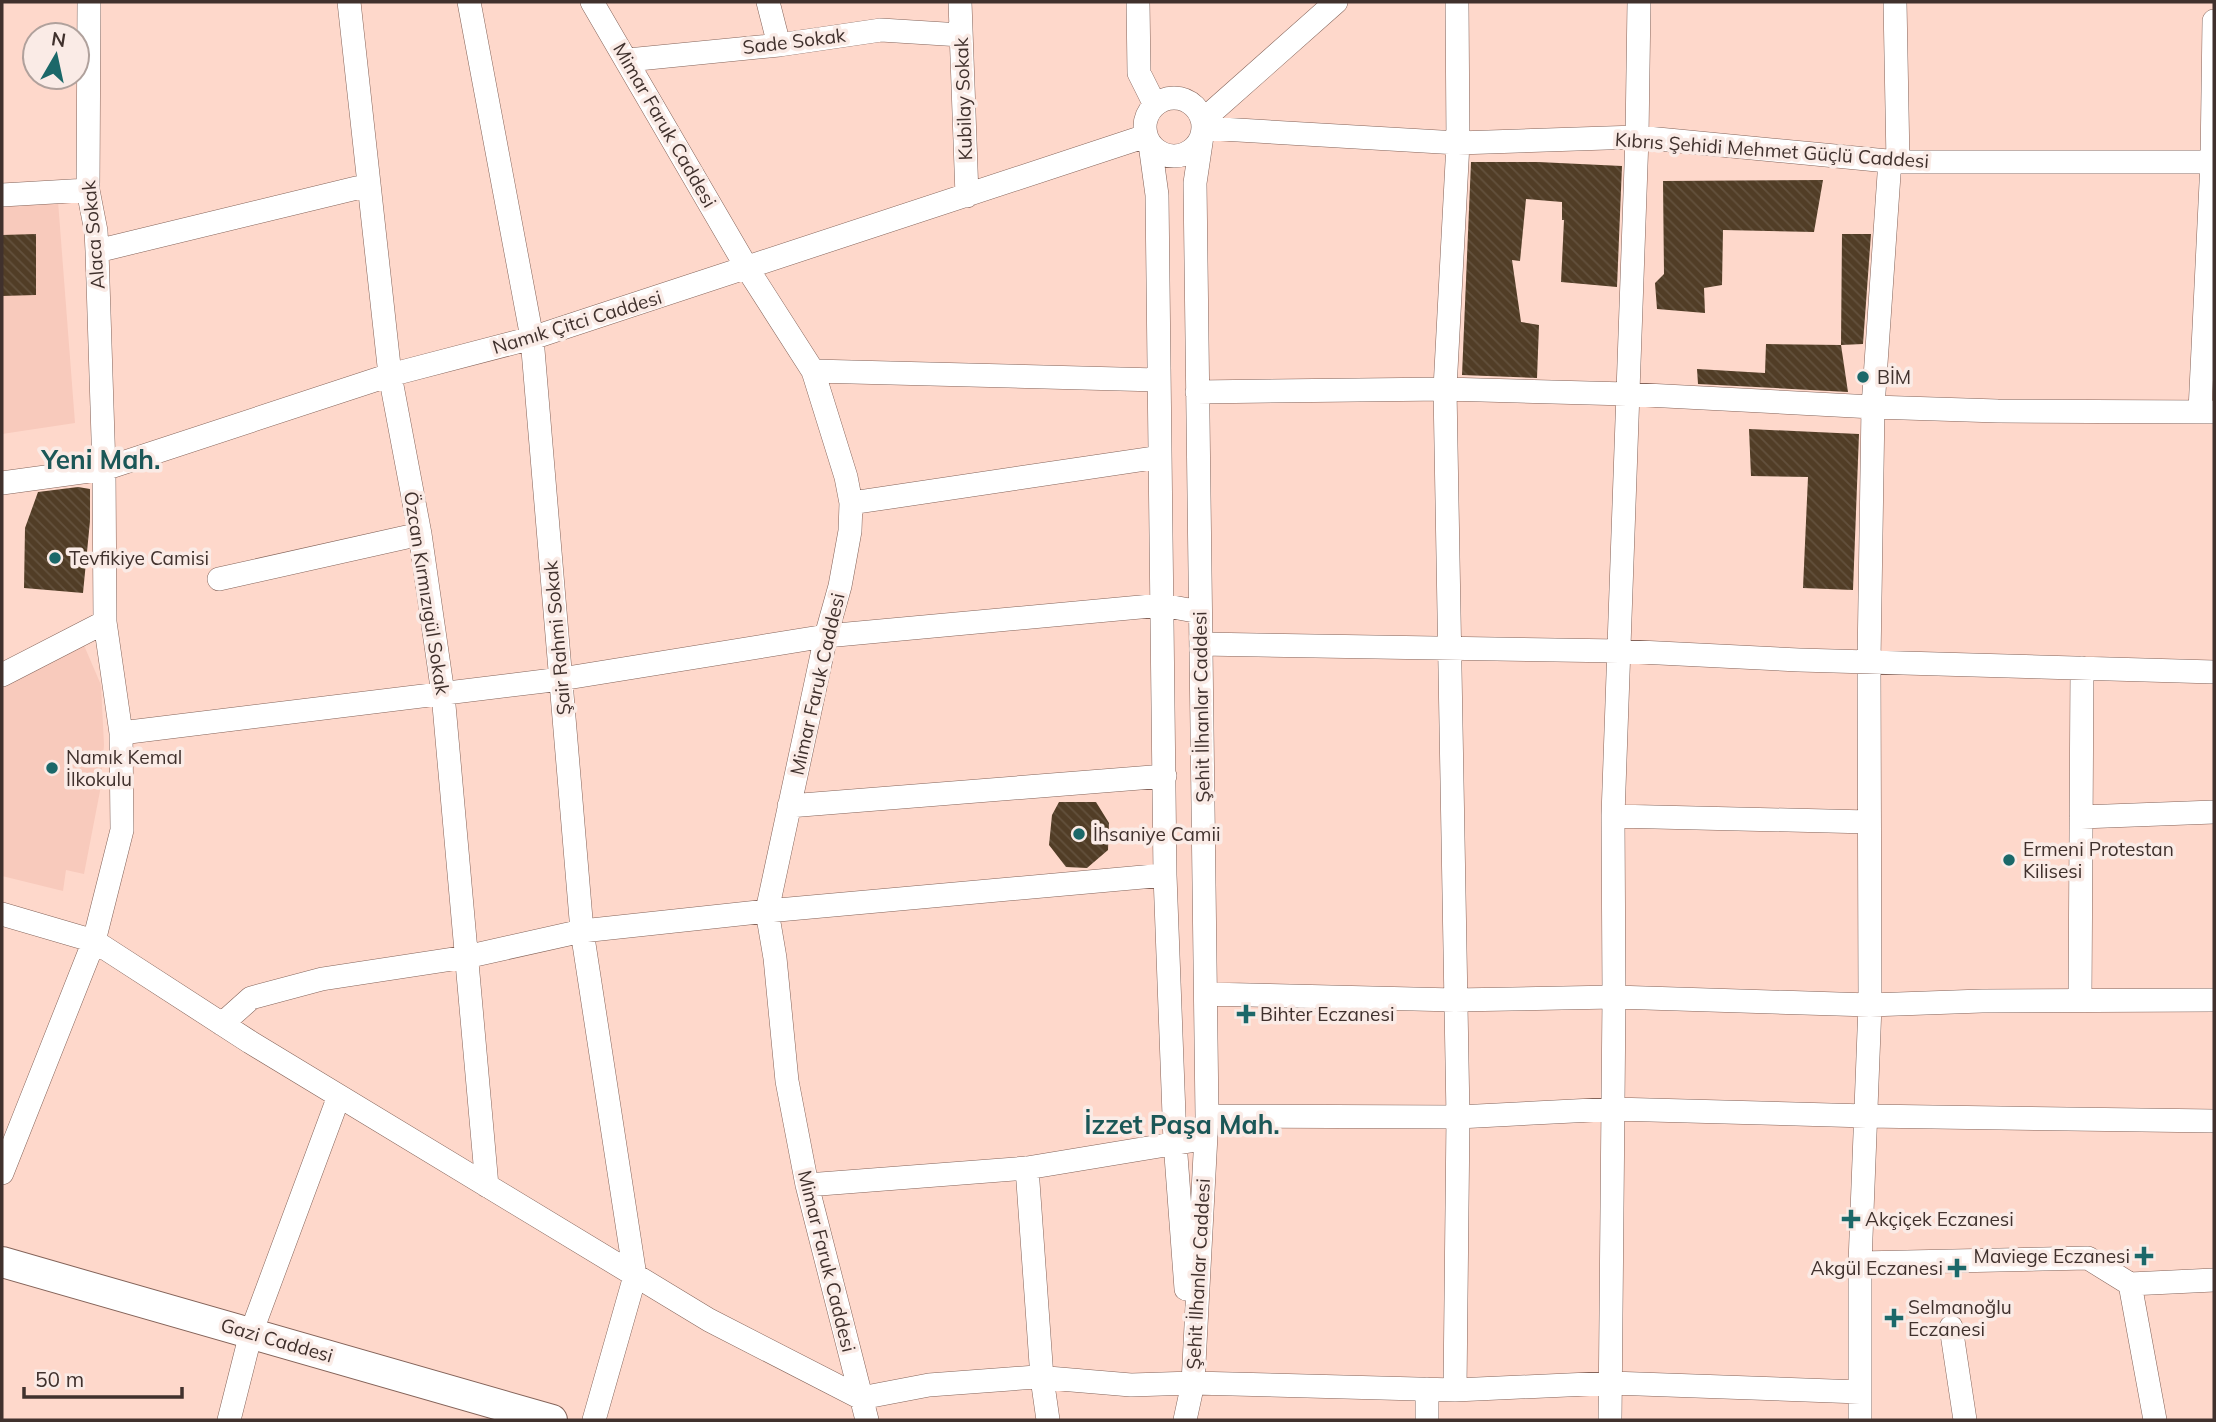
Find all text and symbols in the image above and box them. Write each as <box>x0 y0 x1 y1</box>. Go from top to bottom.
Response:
north arrow <box>21 21 91 91</box>
street label: Sade Sokak <box>741 23 847 59</box>
text: N <box>50 26 68 52</box>
street label: Kubilay Sokak <box>949 37 977 161</box>
street label: Mimar Faruk Caddesi <box>608 38 722 212</box>
street label: Kıbrıs Şehidi Mehmet Güçlü Caddesi <box>1614 127 1930 173</box>
street label: Alaca Sokak <box>76 179 110 290</box>
street label: Namık Çitci Caddesi <box>489 285 665 359</box>
place label: BİM <box>1877 365 1911 389</box>
marker: BİM <box>1855 369 1871 385</box>
district label: Yeni Mah. <box>41 443 160 476</box>
street label: Özcan Kırmızıgül Sokak <box>399 490 455 697</box>
place label: Tevfikiye Camisi <box>69 546 209 570</box>
marker: Tevfikiye Camisi <box>47 550 63 566</box>
street label: Şair Rahmi Sokak <box>538 560 576 716</box>
street label: Mimar Faruk Caddesi <box>784 591 850 777</box>
street label: Şehit İlhanlar Caddesi <box>1187 611 1215 803</box>
place label: Namık Kemal İlkokulu <box>66 745 182 791</box>
marker: Namık Kemal İlkokulu <box>44 760 60 776</box>
place label: İhsaniye Camii <box>1093 822 1221 846</box>
marker: İhsaniye Camii <box>1071 826 1087 842</box>
place label: Ermeni Protestan Kilisesi <box>2023 837 2174 883</box>
marker: Ermeni Protestan Kilisesi <box>2001 852 2017 868</box>
place label: Bihter Eczanesi <box>1260 1002 1394 1026</box>
marker: Bihter Eczanesi <box>1238 1006 1254 1022</box>
district label: İzzet Paşa Mah. <box>1084 1108 1280 1141</box>
street label: Mimar Faruk Caddesi <box>793 1168 861 1354</box>
street label: Şehit İlhanlar Caddesi <box>1181 1178 1215 1370</box>
place label: Akçiçek Eczanesi <box>1865 1207 2014 1231</box>
marker: Akçiçek Eczanesi <box>1843 1211 1859 1227</box>
place label: Maviege Eczanesi <box>1974 1244 2130 1268</box>
marker: Maviege Eczanesi <box>2136 1248 2152 1264</box>
place label: Akgül Eczanesi <box>1811 1256 1943 1280</box>
marker: Akgül Eczanesi <box>1949 1260 1965 1276</box>
place label: Selmanoğlu Eczanesi <box>1908 1295 2012 1341</box>
marker: Selmanoğlu Eczanesi <box>1886 1310 1902 1326</box>
street label: Gazi Caddesi <box>218 1313 336 1367</box>
scale bar <box>24 1356 182 1400</box>
text: 50 m <box>35 1366 84 1392</box>

